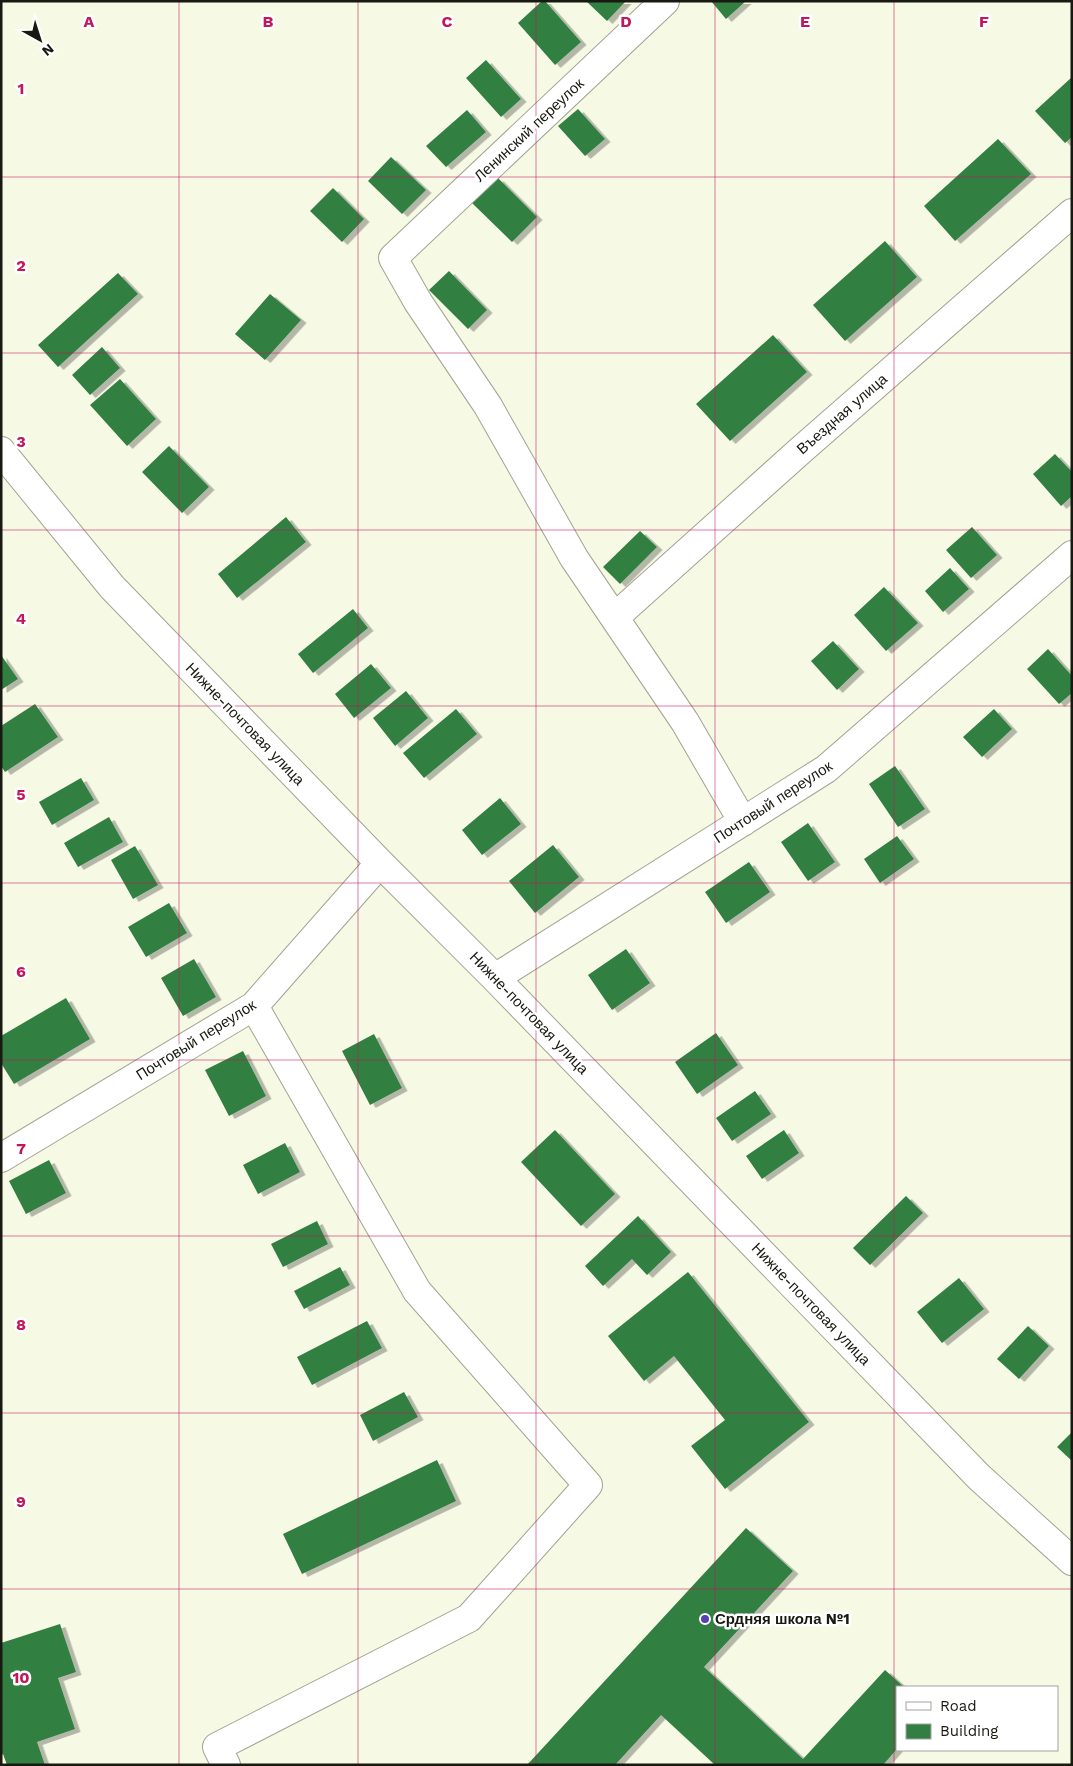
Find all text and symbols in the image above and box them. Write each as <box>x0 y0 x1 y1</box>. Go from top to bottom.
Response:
text: A <box>84 12 95 31</box>
text: B <box>263 12 274 31</box>
text: C <box>442 12 453 31</box>
text: D <box>620 12 632 31</box>
text: E <box>800 12 810 31</box>
text: F <box>979 12 989 31</box>
north arrow <box>15 15 65 65</box>
text: N <box>39 41 57 60</box>
street label: Ленинский переулок <box>471 74 588 185</box>
text: 1 <box>18 79 24 98</box>
text: 2 <box>16 256 26 275</box>
street label: Въездная улица <box>793 369 891 458</box>
text: 3 <box>16 432 26 451</box>
text: 4 <box>16 609 26 628</box>
street label: Нижне-почтовая улица <box>182 659 309 789</box>
street label: Почтовый переулок <box>710 757 836 847</box>
text: 5 <box>16 785 26 804</box>
street label: Нижне-почтовая улица <box>466 948 593 1078</box>
text: 6 <box>16 962 26 981</box>
street label: Почтовый переулок <box>133 996 260 1084</box>
text: 7 <box>16 1139 26 1158</box>
street label: Нижне-почтовая улица <box>748 1239 875 1369</box>
text: 8 <box>16 1315 26 1334</box>
text: 9 <box>16 1492 26 1511</box>
place label: Срдняя школа №1 <box>715 1610 850 1628</box>
marker: Срдняя школа №1 <box>699 1613 711 1625</box>
text: 10 <box>12 1668 30 1687</box>
legend <box>896 1686 1058 1751</box>
text: Road <box>940 1697 977 1715</box>
text: Building <box>940 1722 998 1740</box>

